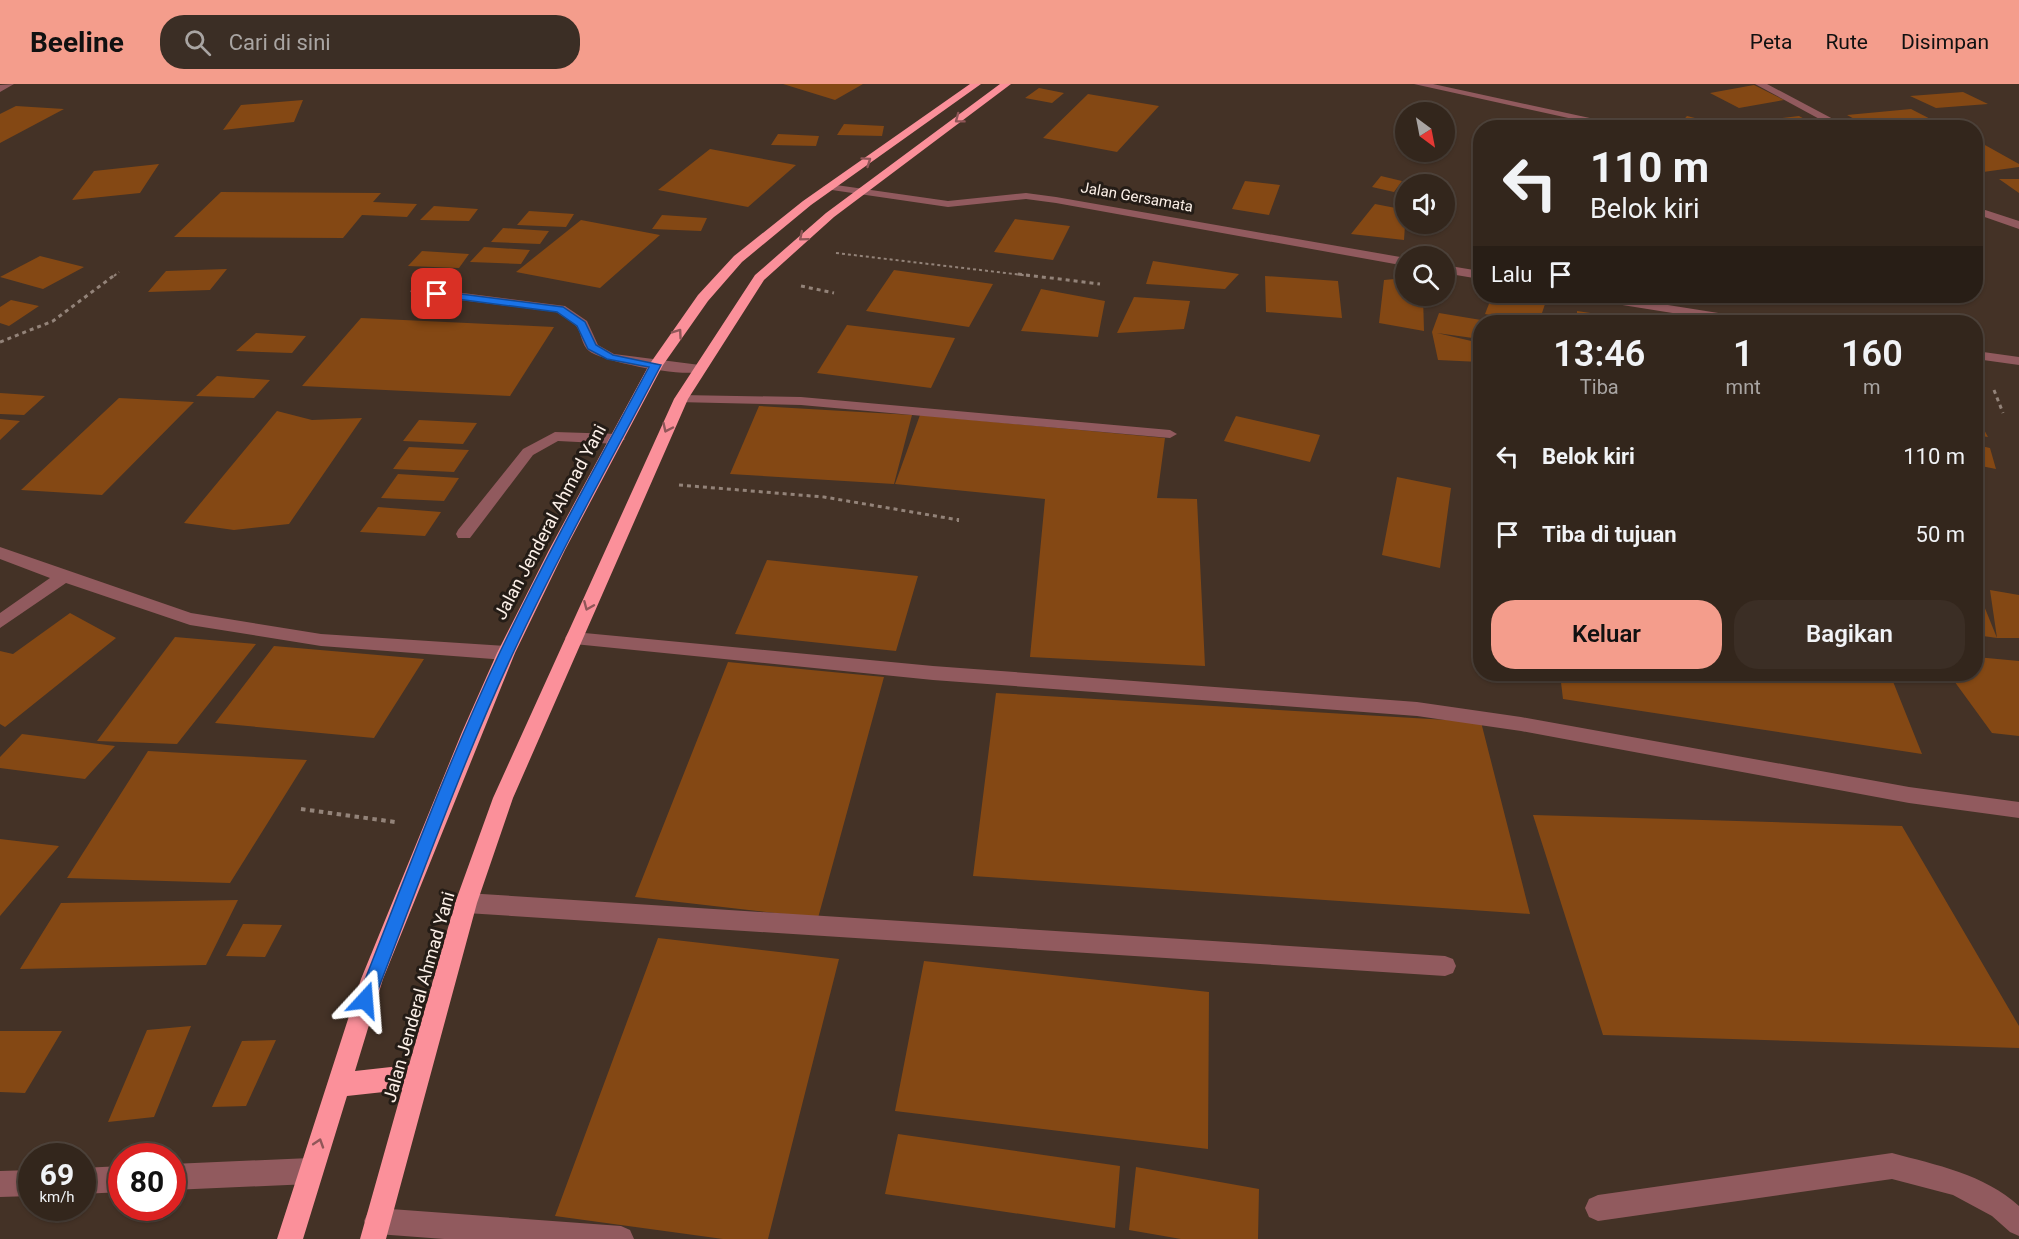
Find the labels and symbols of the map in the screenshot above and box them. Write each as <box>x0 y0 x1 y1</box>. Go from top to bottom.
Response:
north arrow <box>1395 102 1455 162</box>
one-way arrow <box>955 112 966 123</box>
one-way arrow <box>860 157 871 168</box>
street label: Jalan Gersamata <box>1079 178 1195 216</box>
one-way arrow <box>799 229 810 240</box>
pin <box>411 268 462 319</box>
one-way arrow <box>671 329 682 340</box>
street label: Jalan Jenderal Ahmad Yani <box>489 421 610 623</box>
one-way arrow <box>663 422 675 433</box>
one-way arrow <box>583 600 595 611</box>
street label: Jalan Jenderal Ahmad Yani <box>378 889 459 1104</box>
position arrow <box>333 968 397 1032</box>
one-way arrow <box>312 1138 324 1149</box>
speed limit sign: 80 <box>108 1143 186 1221</box>

